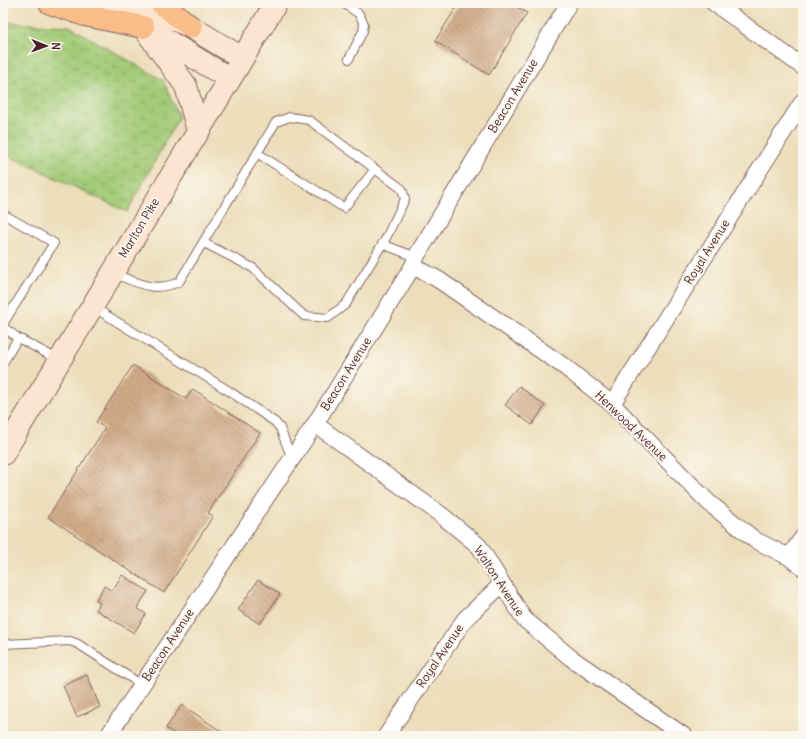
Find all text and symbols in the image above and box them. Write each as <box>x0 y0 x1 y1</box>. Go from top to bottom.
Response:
north arrow <box>26 26 66 66</box>
text: N <box>49 42 63 50</box>
street label: Beacon Avenue <box>485 56 541 136</box>
street label: Marlton Pike <box>115 195 162 260</box>
street label: Royal Avenue <box>681 217 732 287</box>
street label: Beacon Avenue <box>317 334 374 413</box>
street label: Henwood Avenue <box>592 387 671 464</box>
street label: Walton Avenue <box>471 543 528 619</box>
street label: Beacon Avenue <box>138 605 197 684</box>
street label: Royal Avenue <box>413 621 466 690</box>

